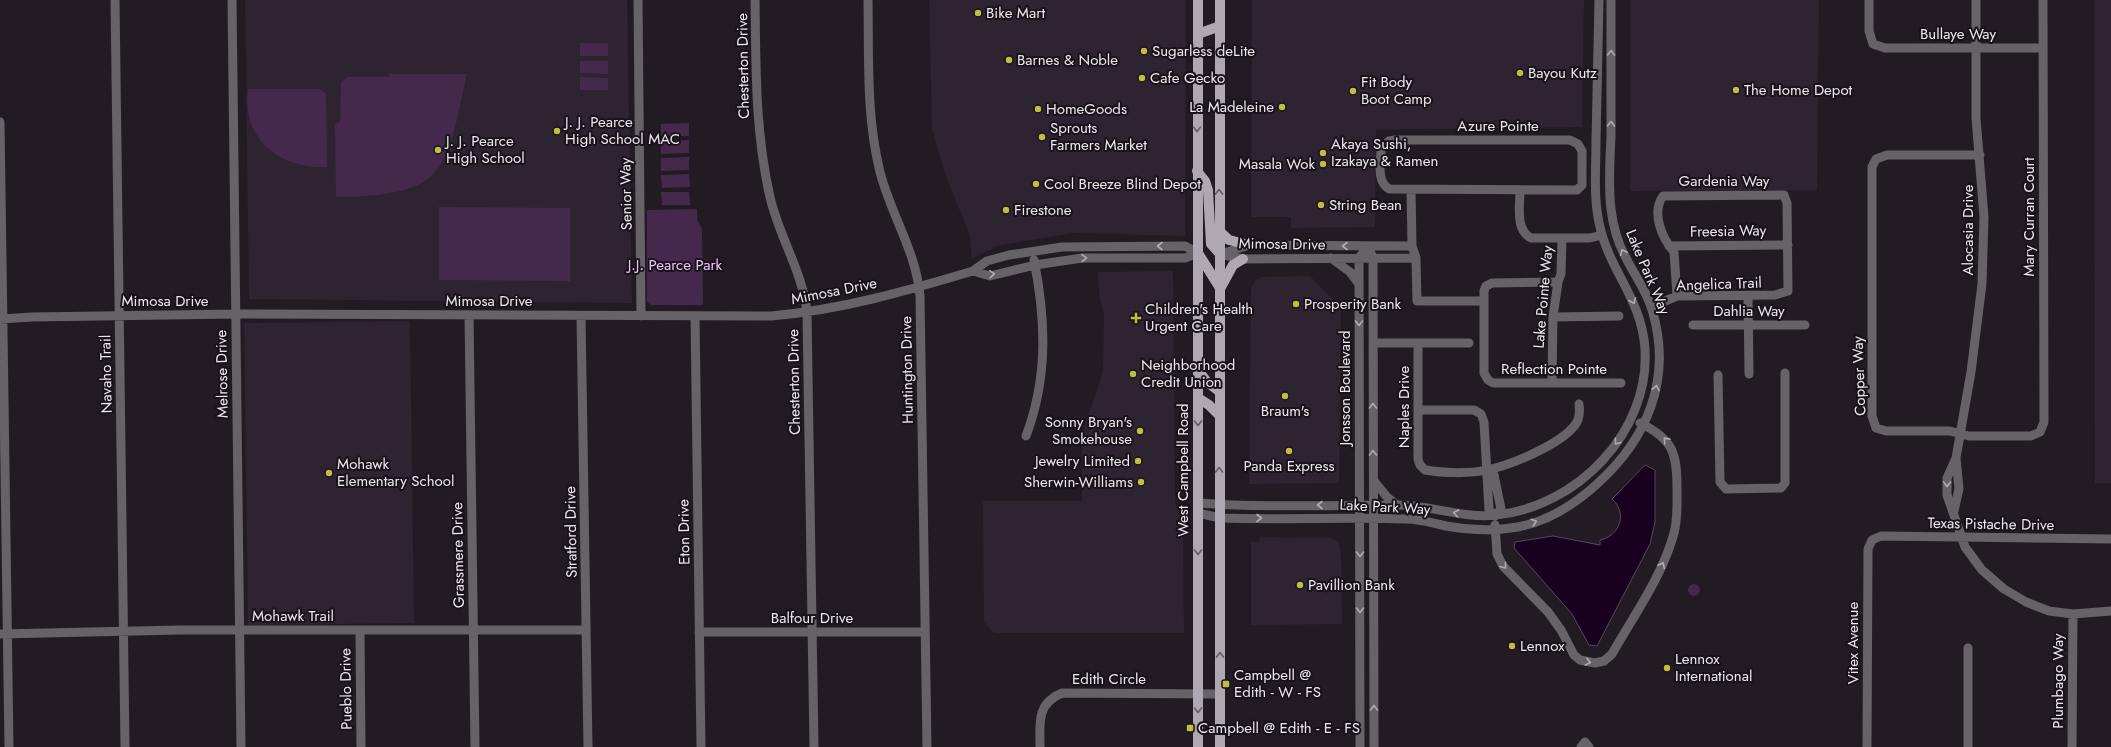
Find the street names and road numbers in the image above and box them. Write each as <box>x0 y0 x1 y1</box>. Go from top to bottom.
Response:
street label: Chesterton Drive <box>731 13 755 119</box>
street label: Bullaye Way <box>1920 23 1996 45</box>
street label: Azure Pointe <box>1457 115 1539 137</box>
street label: Senior Way <box>614 157 638 231</box>
street label: Mary Curran Court <box>2018 157 2040 277</box>
street label: Gardenia Way <box>1679 170 1770 192</box>
street label: Alocasia Drive <box>1957 184 1979 275</box>
street label: Freesia Way <box>1690 219 1767 243</box>
street label: Lake Park Way <box>1620 226 1676 318</box>
street label: Mimosa Drive <box>1238 232 1326 256</box>
street label: Lake Pointe Way <box>1528 244 1558 349</box>
street label: Mimosa Drive <box>789 272 879 310</box>
street label: Angelica Trail <box>1676 272 1762 296</box>
street label: Mimosa Drive <box>121 290 209 312</box>
street label: Mimosa Drive <box>445 290 533 312</box>
street label: Dahlia Way <box>1713 300 1785 322</box>
street label: Huntington Drive <box>895 316 919 424</box>
street label: Chesterton Drive <box>782 329 806 435</box>
street label: Melrose Drive <box>210 330 234 418</box>
street label: Jonsson Boulevard <box>1334 330 1356 448</box>
street label: Navaho Trail <box>94 334 118 414</box>
street label: Copper Way <box>1847 335 1871 416</box>
street label: Reflection Pointe <box>1501 358 1607 380</box>
street label: Naples Drive <box>1393 366 1415 448</box>
street label: West Campbell Road <box>1172 403 1194 537</box>
street label: Stratford Drive <box>559 486 583 578</box>
street label: Lake Park Way <box>1339 494 1431 520</box>
street label: Eton Drive <box>672 499 696 565</box>
street label: Grassmere Drive <box>446 502 470 608</box>
street label: Texas Pistache Drive <box>1927 512 2055 536</box>
street label: Vitex Avenue <box>1842 602 1864 684</box>
street label: Mohawk Trail <box>252 605 334 627</box>
street label: Balfour Drive <box>771 607 853 629</box>
street label: Plumbago Way <box>2047 633 2069 729</box>
street label: Pueblo Drive <box>334 648 358 730</box>
street label: Edith Circle <box>1072 668 1146 690</box>

